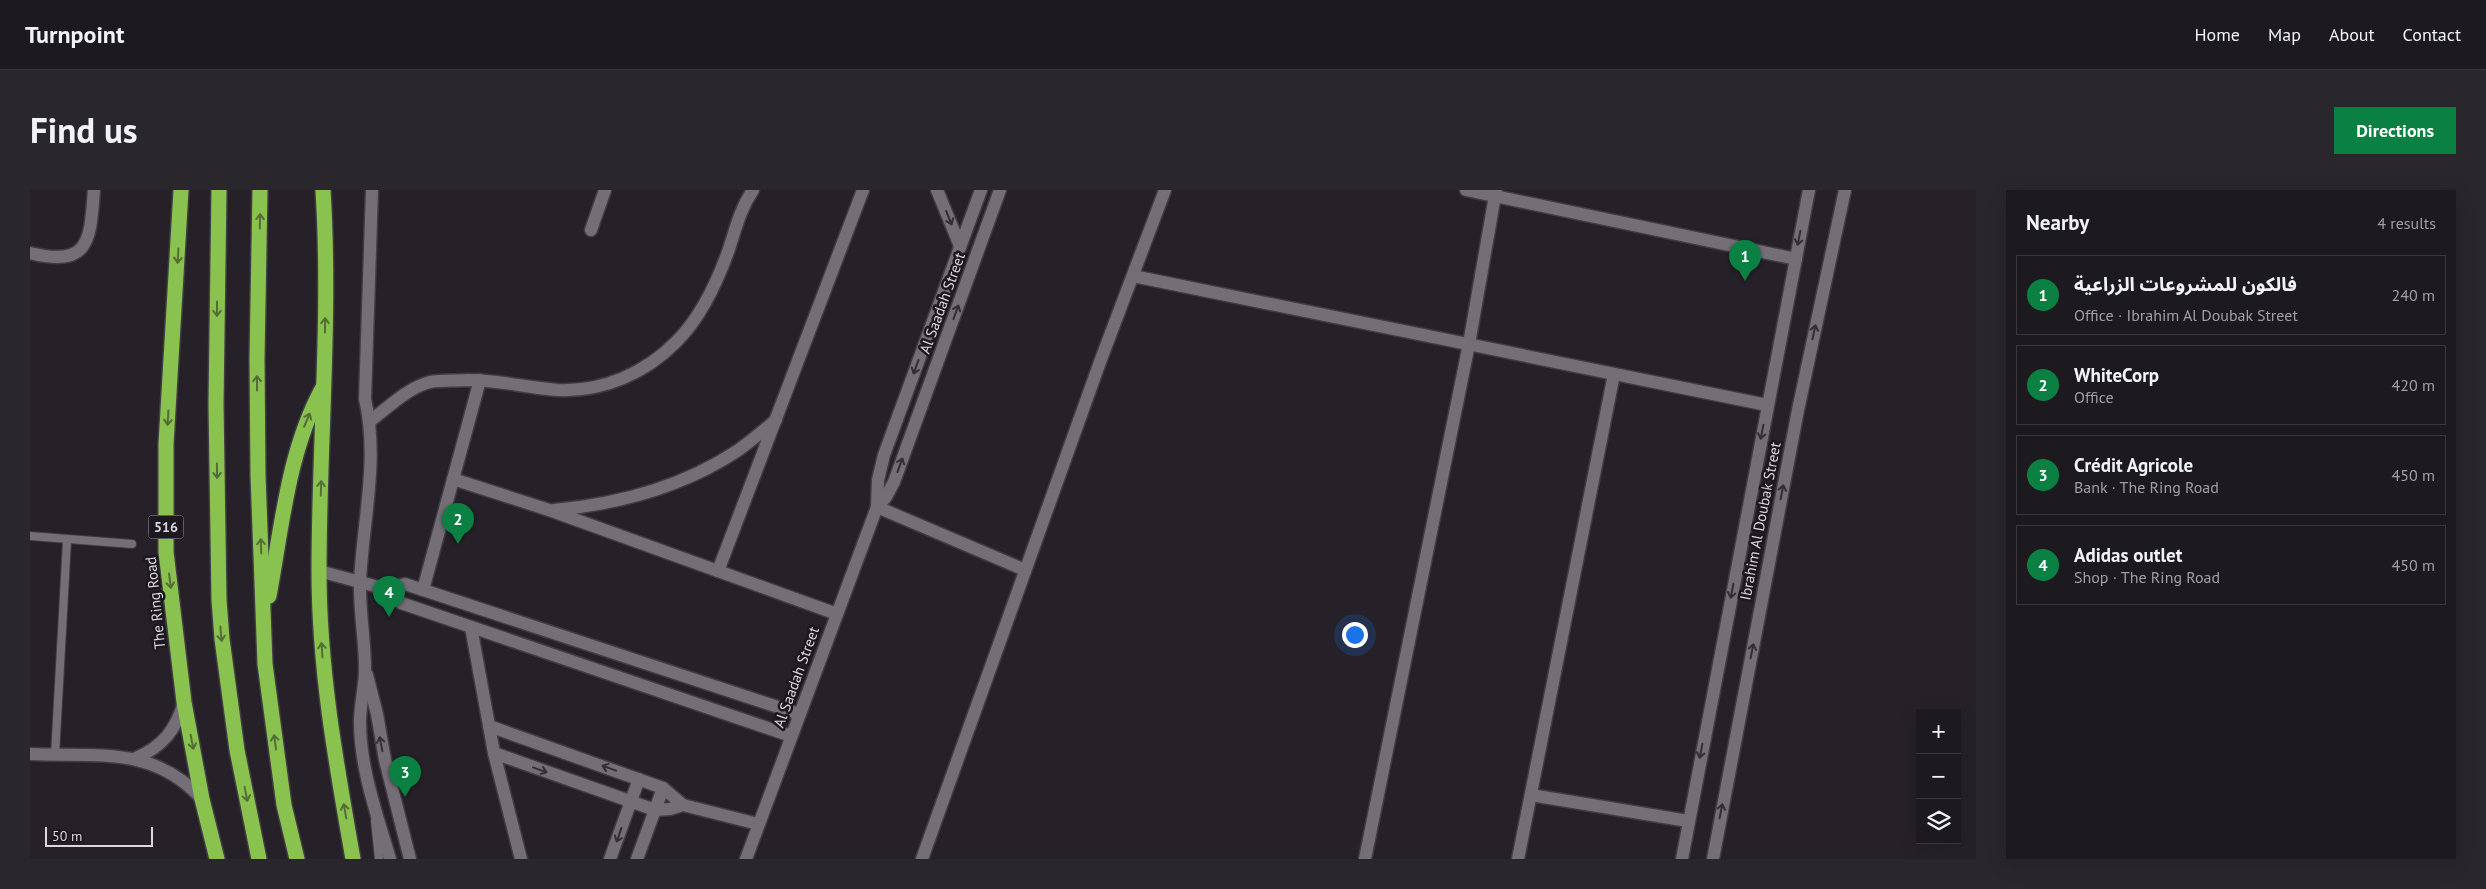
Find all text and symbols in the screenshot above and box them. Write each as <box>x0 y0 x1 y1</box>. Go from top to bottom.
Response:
text: Turnpoint <box>25 19 124 50</box>
text: Home <box>2194 23 2240 46</box>
text: Map <box>2268 23 2301 46</box>
text: About <box>2329 23 2375 46</box>
text: Contact <box>2403 23 2461 46</box>
text: Find us <box>30 107 138 153</box>
button: Directions <box>2334 107 2456 154</box>
text: Nearby <box>2026 209 2089 236</box>
one-way arrow <box>944 210 954 225</box>
one-way arrow <box>255 213 265 229</box>
text: 4 results <box>2377 213 2436 233</box>
one-way arrow <box>1794 229 1804 245</box>
pin: 1 <box>1729 240 1761 281</box>
one-way arrow <box>173 248 182 264</box>
street label: Al Saadah Street <box>915 250 969 356</box>
text: فالكون للمشروعات الزراعية <box>2074 272 2297 296</box>
text: 1 <box>2038 285 2048 305</box>
text: 240 m <box>2392 285 2435 305</box>
one-way arrow <box>212 300 222 316</box>
one-way arrow <box>952 305 961 320</box>
text: Office · Ibrahim Al Doubak Street <box>2074 305 2298 325</box>
one-way arrow <box>320 318 330 334</box>
one-way arrow <box>1810 325 1819 341</box>
one-way arrow <box>911 359 920 375</box>
text: WhiteCorp <box>2074 363 2159 387</box>
one-way arrow <box>252 375 262 392</box>
text: 2 <box>2038 375 2048 395</box>
text: 420 m <box>2392 375 2435 395</box>
text: Office <box>2074 387 2114 407</box>
one-way arrow <box>163 410 172 426</box>
one-way arrow <box>303 413 312 428</box>
one-way arrow <box>1756 423 1766 439</box>
street label: Ibrahim Al Doubak Street <box>1735 440 1785 602</box>
text: Crédit Agricole <box>2074 453 2193 477</box>
one-way arrow <box>896 458 905 473</box>
one-way arrow <box>212 462 222 479</box>
text: 3 <box>2038 465 2048 485</box>
text: 450 m <box>2392 465 2435 485</box>
text: Bank · The Ring Road <box>2074 477 2219 497</box>
one-way arrow <box>317 480 326 496</box>
one-way arrow <box>1778 484 1788 500</box>
pin: 2 <box>442 503 474 544</box>
road number: 516 <box>148 516 184 538</box>
one-way arrow <box>256 538 266 554</box>
text: Adidas outlet <box>2074 543 2182 567</box>
text: 4 <box>2038 555 2048 575</box>
text: 450 m <box>2392 555 2435 575</box>
street label: The Ring Road <box>141 556 169 650</box>
text: Shop · The Ring Road <box>2074 567 2220 587</box>
one-way arrow <box>165 572 175 588</box>
pin: 4 <box>373 576 405 617</box>
one-way arrow <box>1726 583 1736 599</box>
your location <box>1342 622 1368 648</box>
street label: Al Saadah Street <box>769 624 823 730</box>
one-way arrow <box>217 625 226 641</box>
one-way arrow <box>317 643 326 659</box>
one-way arrow <box>1747 644 1757 660</box>
map controls <box>1916 709 1961 844</box>
button: + <box>1916 709 1961 754</box>
one-way arrow <box>187 733 197 749</box>
one-way arrow <box>270 735 280 751</box>
one-way arrow <box>376 736 386 752</box>
one-way arrow <box>1696 743 1706 759</box>
button: − <box>1916 754 1961 799</box>
pin: 3 <box>389 756 421 797</box>
one-way arrow <box>601 763 617 773</box>
one-way arrow <box>532 766 547 775</box>
one-way arrow <box>242 786 251 802</box>
button: layers <box>1916 799 1961 844</box>
one-way arrow <box>339 803 349 819</box>
one-way arrow <box>1717 803 1727 819</box>
scale bar <box>45 824 152 847</box>
text: 50 m <box>52 827 82 845</box>
one-way arrow <box>613 827 623 843</box>

